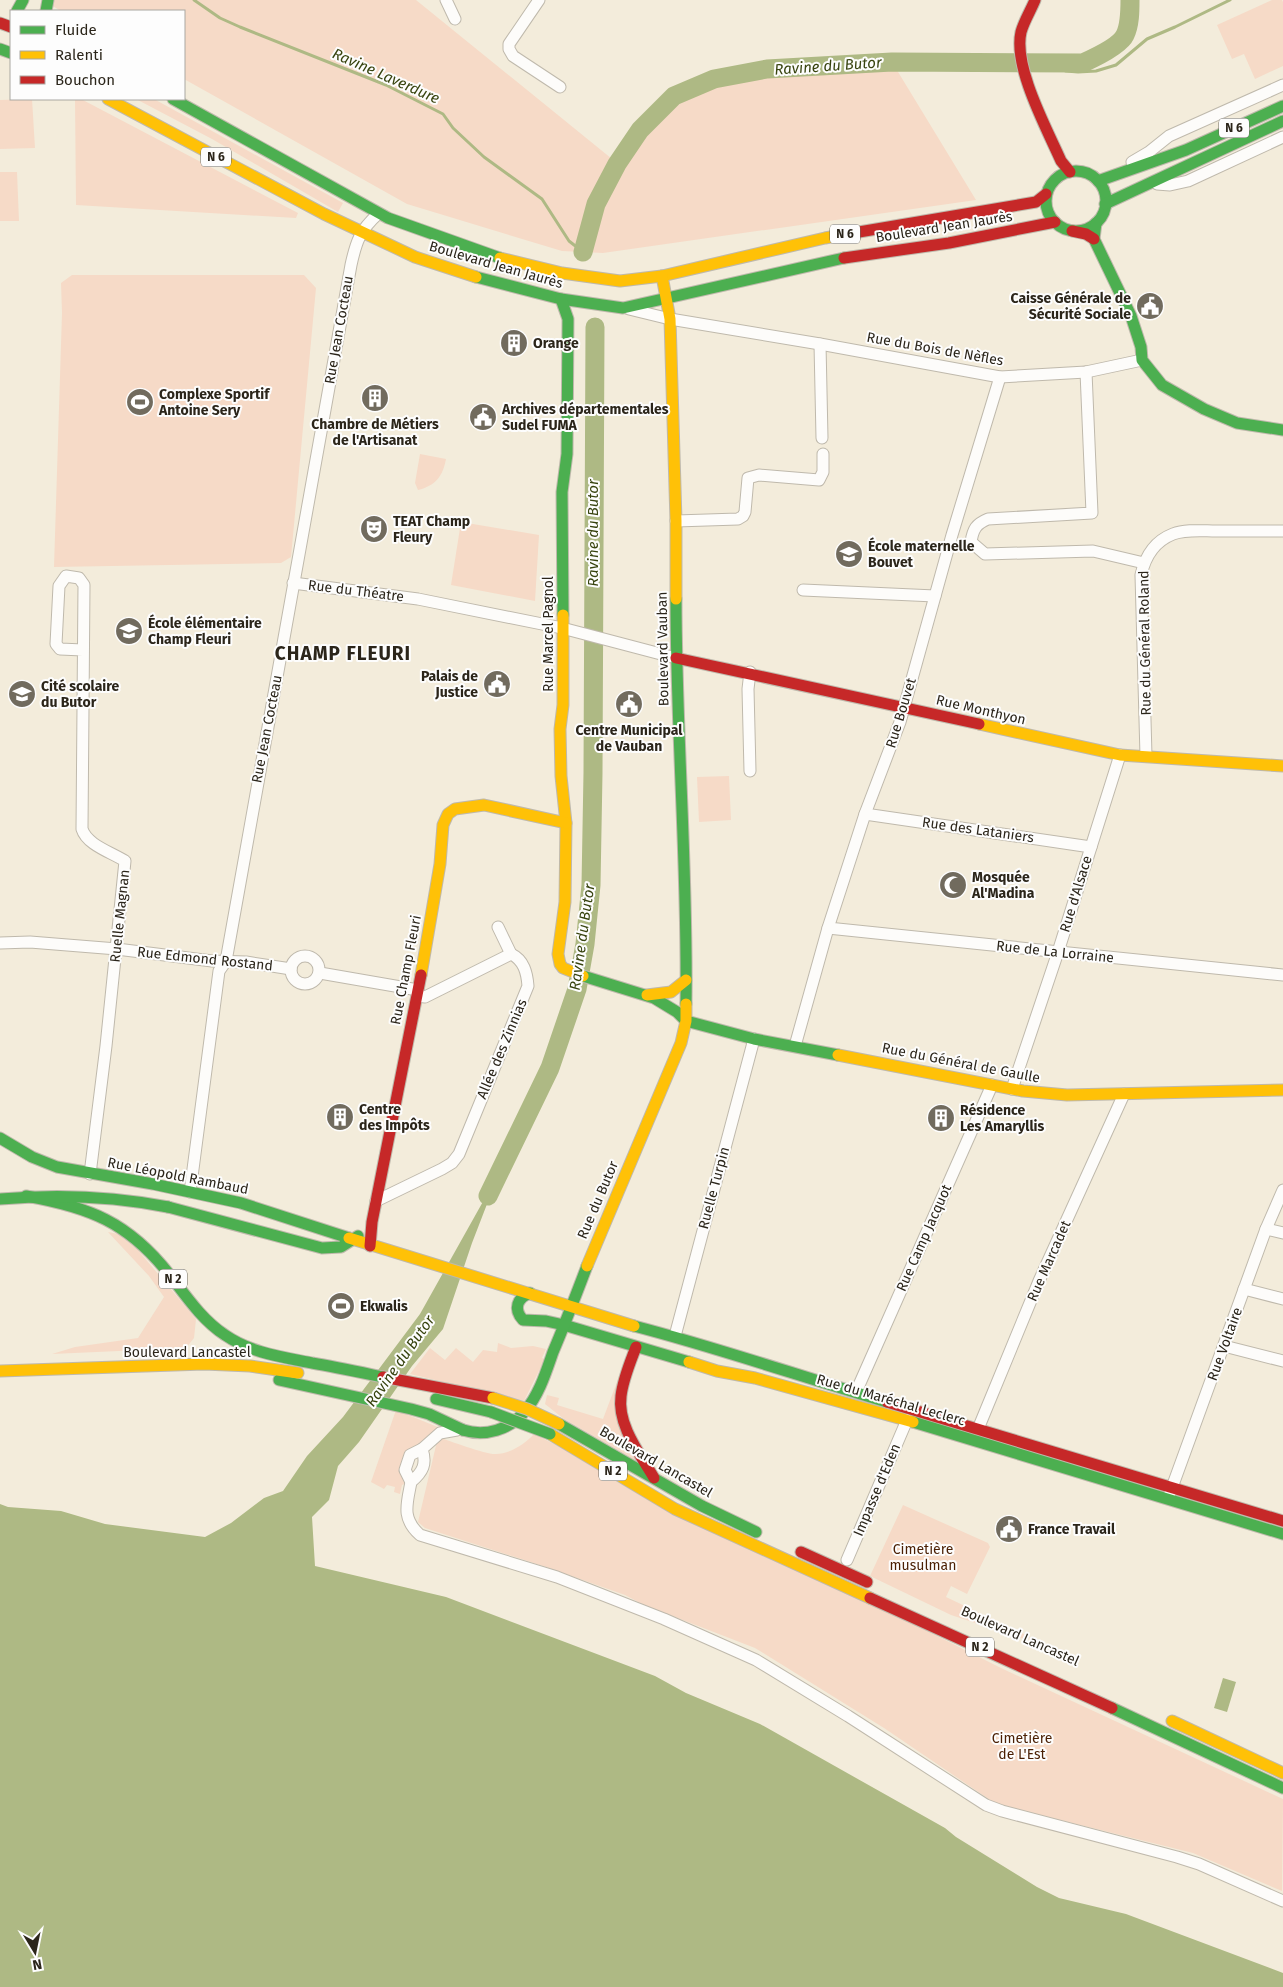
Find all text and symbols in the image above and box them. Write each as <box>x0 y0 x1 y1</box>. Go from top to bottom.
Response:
legend <box>10 10 185 100</box>
text: Fluide <box>55 21 97 39</box>
water label: Ravine Laverdure <box>330 44 443 108</box>
text: Ralenti <box>55 46 103 64</box>
water label: Ravine du Butor <box>774 53 883 79</box>
text: Bouchon <box>55 71 115 89</box>
road number: N 6 <box>1219 119 1249 138</box>
road number: N 6 <box>201 148 231 166</box>
street label: Boulevard Jean Jaurès <box>874 208 1014 246</box>
road number: N 6 <box>830 224 860 243</box>
street label: Boulevard Jean Jaurès <box>427 238 565 292</box>
street label: Rue Jean Cocteau <box>321 274 357 386</box>
place label: Caisse Générale de Sécurité Sociale <box>1011 290 1131 323</box>
public building icon: Caisse Générale de Sécurité Sociale <box>1135 291 1165 321</box>
building icon: Orange <box>499 328 529 358</box>
street label: Rue du Bois de Nèfles <box>865 329 1005 369</box>
place label: Orange <box>533 335 579 352</box>
building icon: Chambre de Métiers de l'Artisanat <box>360 383 390 413</box>
place label: Complexe Sportif Antoine Sery <box>158 386 271 419</box>
sports icon: Complexe Sportif Antoine Sery <box>125 387 155 417</box>
place label: Archives départementales Sudel FUMA <box>501 401 669 434</box>
public building icon: Archives départementales Sudel FUMA <box>468 402 498 432</box>
place label: Chambre de Métiers de l'Artisanat <box>311 416 439 449</box>
water label: Ravine du Butor <box>584 478 602 587</box>
place label: TEAT Champ Fleury <box>393 513 470 546</box>
theatre icon: TEAT Champ Fleury <box>359 514 389 544</box>
place label: École maternelle Bouvet <box>868 537 975 571</box>
school or university icon: École maternelle Bouvet <box>834 539 864 569</box>
street label: Rue du Général Roland <box>1135 570 1155 716</box>
street label: Rue Marcel Pagnol <box>540 576 557 692</box>
street label: Rue du Théatre <box>307 577 405 605</box>
street label: Boulevard Vauban <box>653 591 673 707</box>
place label: École élémentaire Champ Fleuri <box>148 614 262 648</box>
school or university icon: École élémentaire Champ Fleuri <box>114 616 144 646</box>
district label: CHAMP FLEURI <box>275 642 411 665</box>
place label: Palais de Justice <box>421 668 478 701</box>
public building icon: Palais de Justice <box>482 669 512 699</box>
street label: Rue Jean Cocteau <box>248 673 286 785</box>
street label: Rue Bouvet <box>882 675 920 750</box>
place label: Cité scolaire du Butor <box>41 678 119 711</box>
school or university icon: Cité scolaire du Butor <box>7 679 37 709</box>
public building icon: Centre Municipal de Vauban <box>614 689 644 719</box>
street label: Rue Monthyon <box>934 691 1028 729</box>
place label: Centre Municipal de Vauban <box>576 722 683 755</box>
street label: Rue des Lataniers <box>921 814 1035 846</box>
street label: Rue d'Alsace <box>1056 854 1096 934</box>
street label: Ruelle Magnan <box>107 869 133 963</box>
place label: Mosquée Al'Madina <box>971 869 1035 902</box>
mosque icon: Mosquée Al'Madina <box>938 870 968 900</box>
water label: Ravine du Butor <box>566 881 599 991</box>
street label: Rue Champ Fleuri <box>387 914 425 1026</box>
street label: Rue de La Lorraine <box>995 937 1115 967</box>
street label: Rue Edmond Rostand <box>136 943 274 975</box>
street label: Allée des Zinnias <box>473 996 531 1102</box>
street label: Rue du Général de Gaulle <box>880 1039 1042 1087</box>
place label: Centre des Impôts <box>359 1101 430 1134</box>
building icon: Centre des Impôts <box>325 1102 355 1132</box>
place label: Résidence Les Amaryllis <box>960 1102 1045 1135</box>
building icon: Résidence Les Amaryllis <box>926 1103 956 1133</box>
street label: Ruelle Turpin <box>695 1145 733 1231</box>
street label: Rue Léopold Rambaud <box>106 1154 250 1198</box>
street label: Rue du Butor <box>574 1158 622 1242</box>
street label: Rue Camp Jacquot <box>893 1181 956 1294</box>
street label: Rue Marcadet <box>1024 1217 1075 1304</box>
road number: N 2 <box>159 1270 187 1288</box>
sports icon: Ekwalis <box>326 1291 356 1321</box>
place label: Ekwalis <box>360 1298 408 1315</box>
street label: Rue Voltaire <box>1204 1305 1246 1383</box>
water label: Ravine du Butor <box>362 1311 439 1410</box>
street label: Boulevard Lancastel <box>123 1344 251 1361</box>
street label: Rue du Maréchal Leclerc <box>815 1371 968 1429</box>
street label: Boulevard Lancastel <box>597 1423 715 1501</box>
street label: Impasse d'Eden <box>850 1441 904 1539</box>
road number: N 2 <box>599 1462 627 1480</box>
public building icon: France Travail <box>994 1514 1024 1544</box>
place label: France Travail <box>1028 1521 1116 1538</box>
park label: Cimetière musulman <box>890 1541 956 1574</box>
street label: Boulevard Lancastel <box>958 1602 1082 1670</box>
road number: N 2 <box>966 1638 994 1656</box>
park label: Cimetière de L'Est <box>992 1730 1052 1763</box>
north arrow <box>10 1927 60 1977</box>
text: N <box>31 1955 43 1973</box>

